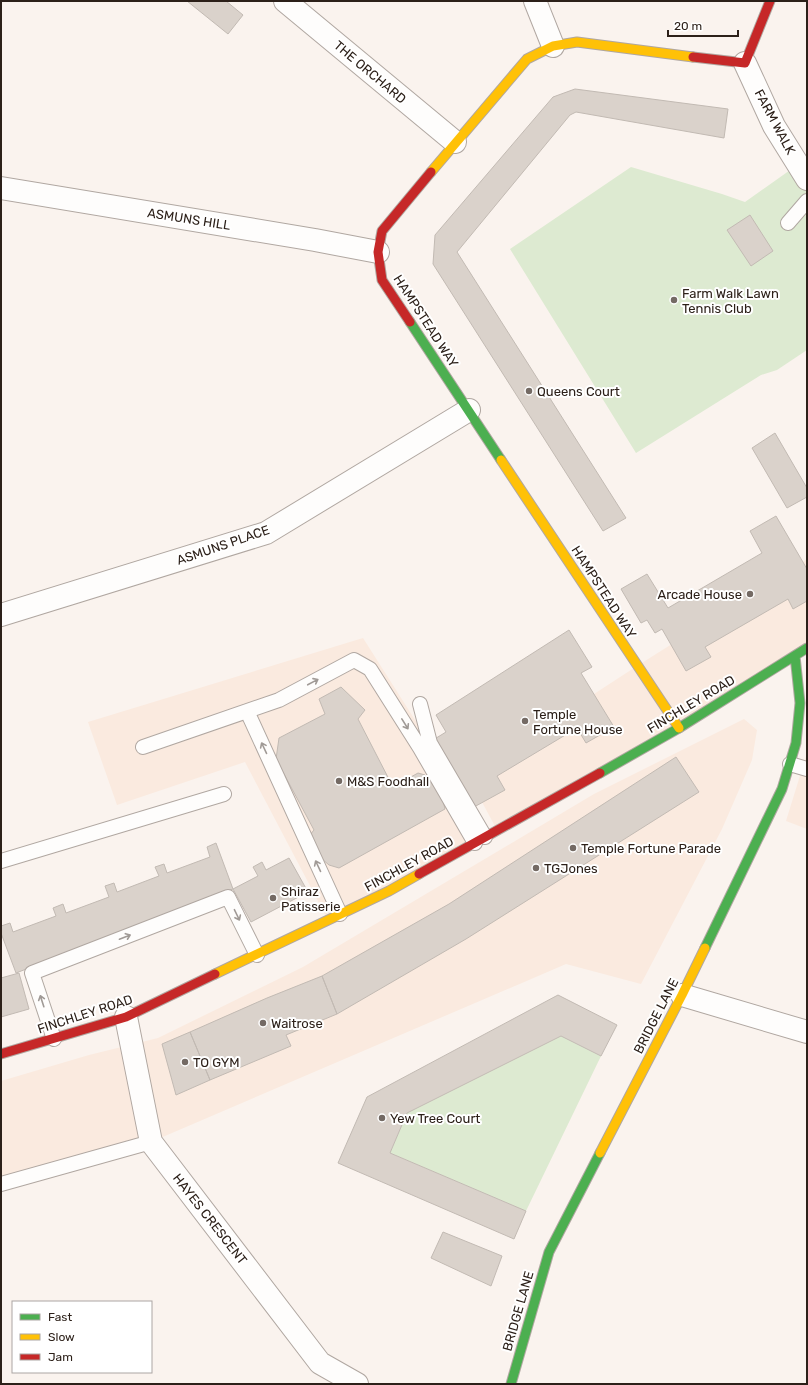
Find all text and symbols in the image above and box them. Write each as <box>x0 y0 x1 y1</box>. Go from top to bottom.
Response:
scale bar <box>668 12 738 38</box>
text: 20 m <box>674 19 702 33</box>
street label: THE ORCHARD <box>331 38 409 106</box>
street label: FARM WALK <box>752 87 798 157</box>
street label: ASMUNS HILL <box>146 205 232 233</box>
street label: HAMPSTEAD WAY <box>391 272 462 370</box>
place label: Farm Walk Lawn Tennis Club <box>682 286 779 316</box>
marker: Farm Walk Lawn Tennis Club <box>669 295 679 305</box>
place label: Queens Court <box>537 384 620 399</box>
marker: Queens Court <box>524 386 534 396</box>
street label: ASMUNS PLACE <box>175 522 271 568</box>
street label: HAMPSTEAD WAY <box>569 543 640 641</box>
place label: Arcade House <box>657 587 742 602</box>
marker: Arcade House <box>745 589 755 599</box>
street label: FINCHLEY ROAD <box>645 672 737 736</box>
one-way arrow <box>307 677 319 685</box>
place label: Temple Fortune House <box>533 707 623 737</box>
marker: Temple Fortune House <box>520 716 530 726</box>
one-way arrow <box>401 718 409 729</box>
one-way arrow <box>260 742 267 754</box>
place label: M&S Foodhall <box>347 774 429 789</box>
marker: M&S Foodhall <box>334 776 344 786</box>
street label: FINCHLEY ROAD <box>362 833 456 895</box>
place label: Temple Fortune Parade <box>581 841 721 856</box>
marker: Temple Fortune Parade <box>568 843 578 853</box>
one-way arrow <box>314 861 321 873</box>
place label: TGJones <box>544 861 598 876</box>
marker: TGJones <box>531 863 541 873</box>
place label: Shiraz Patisserie <box>281 884 340 914</box>
marker: Shiraz Patisserie <box>268 893 278 903</box>
one-way arrow <box>234 908 241 920</box>
one-way arrow <box>119 932 131 940</box>
street label: BRIDGE LANE <box>631 976 681 1056</box>
street label: FINCHLEY ROAD <box>35 992 135 1036</box>
one-way arrow <box>37 996 45 1008</box>
place label: Waitrose <box>271 1016 323 1031</box>
marker: Waitrose <box>258 1018 268 1028</box>
place label: TO GYM <box>193 1055 240 1070</box>
marker: TO GYM <box>180 1057 190 1067</box>
place label: Yew Tree Court <box>390 1111 480 1126</box>
marker: Yew Tree Court <box>377 1113 387 1123</box>
street label: HAYES CRESCENT <box>170 1171 250 1268</box>
street label: BRIDGE LANE <box>499 1269 537 1353</box>
legend <box>12 1301 152 1373</box>
text: Fast <box>48 1310 72 1324</box>
text: Slow <box>48 1330 75 1344</box>
text: Jam <box>48 1350 73 1364</box>

